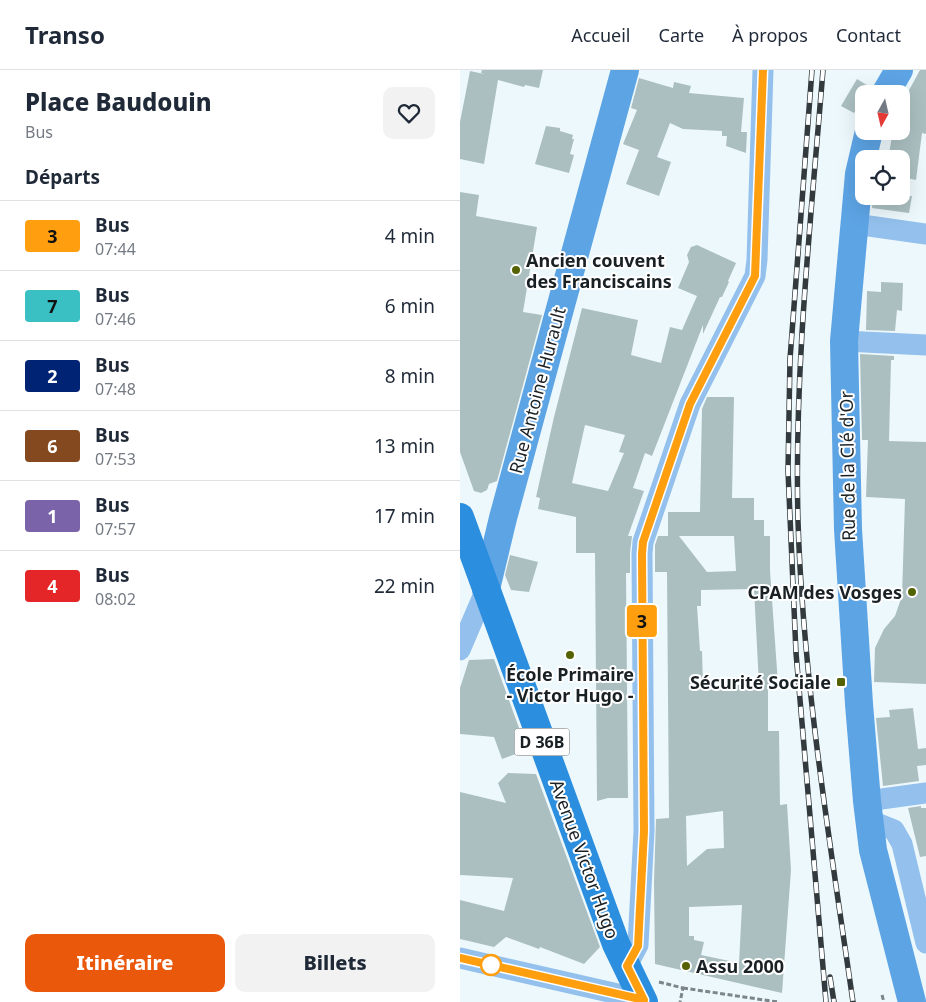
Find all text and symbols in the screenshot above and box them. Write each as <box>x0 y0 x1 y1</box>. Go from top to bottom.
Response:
text: Transo <box>25 18 105 51</box>
text: Accueil <box>571 23 631 47</box>
text: Carte <box>659 23 704 47</box>
text: À propos <box>732 23 808 47</box>
text: Contact <box>836 23 901 47</box>
text: Place Baudouin <box>25 85 212 118</box>
north arrow <box>855 85 910 140</box>
map controls <box>855 85 910 205</box>
button: heart <box>383 87 435 139</box>
text: Bus <box>25 121 53 143</box>
button: locate <box>855 150 910 205</box>
text: Départs <box>25 164 100 190</box>
text: Bus <box>95 212 130 238</box>
text: 4 min <box>385 223 435 249</box>
text: 3 <box>47 224 58 248</box>
text: 07:44 <box>95 238 136 260</box>
place label: Ancien couvent des Franciscains <box>526 248 672 293</box>
marker: Ancien couvent des Franciscains <box>510 264 522 276</box>
text: Bus <box>95 282 130 308</box>
text: 6 min <box>385 293 435 319</box>
text: 7 <box>47 294 58 318</box>
street label: Rue Antoine Hurault <box>503 304 571 476</box>
text: 07:46 <box>95 308 136 330</box>
text: Bus <box>95 352 130 378</box>
text: 8 min <box>385 363 435 389</box>
text: 2 <box>47 364 58 388</box>
text: 07:48 <box>95 378 136 400</box>
street label: Rue de la Clé d'Or <box>834 390 860 541</box>
text: Bus <box>95 422 130 448</box>
text: 13 min <box>374 433 435 459</box>
text: 6 <box>47 434 58 458</box>
text: 07:53 <box>95 448 136 470</box>
text: Bus <box>95 492 130 518</box>
text: 17 min <box>374 503 435 529</box>
text: 1 <box>47 504 58 528</box>
text: 07:57 <box>95 518 136 540</box>
text: Bus <box>95 562 130 588</box>
text: 22 min <box>374 573 435 599</box>
text: 4 <box>47 574 58 598</box>
place label: CPAM des Vosges <box>747 580 902 604</box>
marker: CPAM des Vosges <box>906 586 918 598</box>
text: 08:02 <box>95 588 136 610</box>
line badge: 3 <box>626 605 658 637</box>
text: 3 <box>637 609 647 633</box>
marker: École Primaire - Victor Hugo - <box>564 649 576 661</box>
place label: École Primaire - Victor Hugo - <box>506 662 634 707</box>
place label: Sécurité Sociale <box>690 670 831 694</box>
marker: Sécurité Sociale <box>835 676 847 688</box>
road number: D 36B <box>514 729 570 756</box>
street label: Avenue Victor Hugo <box>545 776 625 942</box>
button: Itinéraire <box>25 934 225 992</box>
button: Billets <box>235 934 435 992</box>
unlabelled marker <box>480 954 502 976</box>
place label: Assu 2000 <box>696 954 784 978</box>
marker: Assu 2000 <box>680 960 692 972</box>

